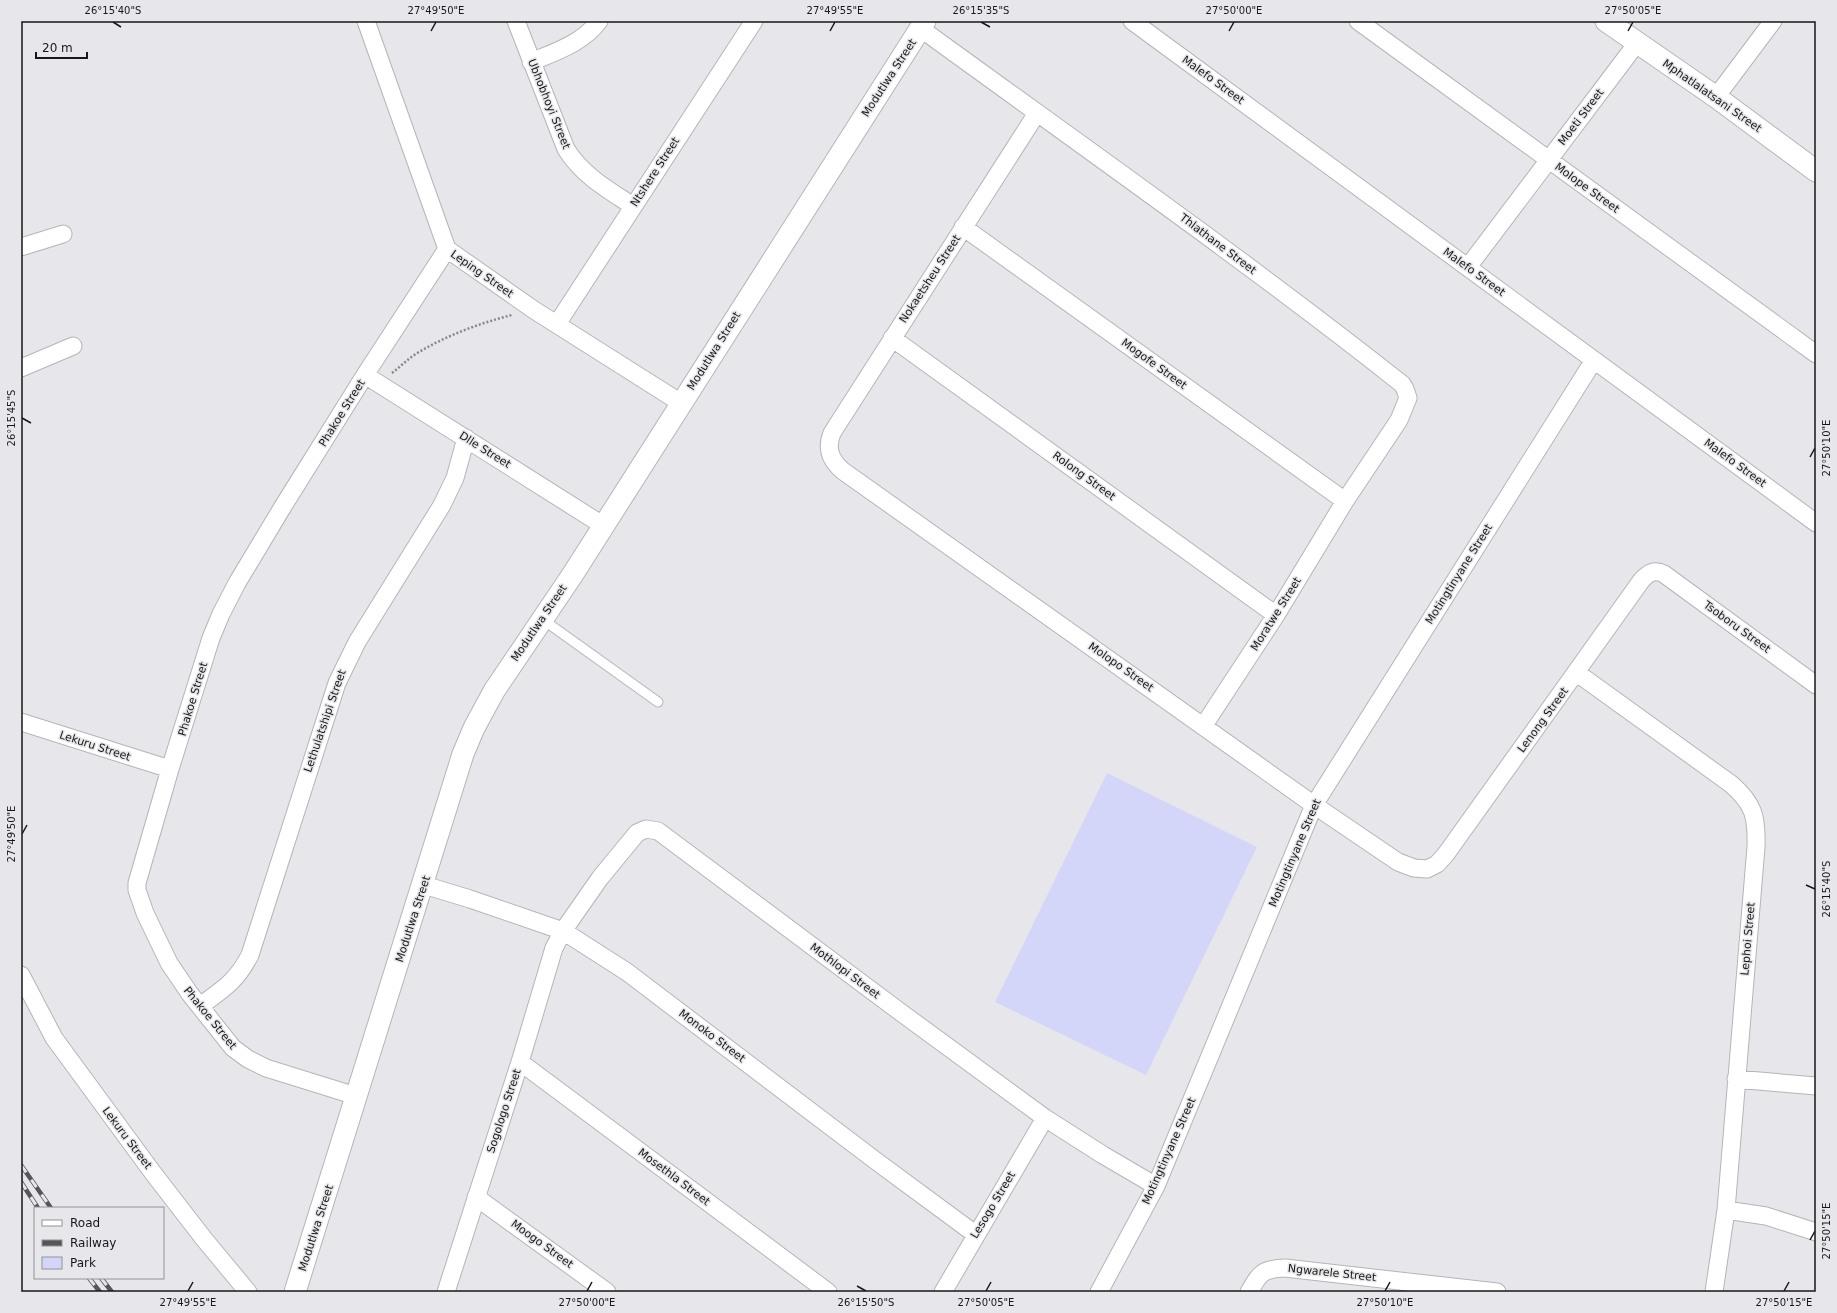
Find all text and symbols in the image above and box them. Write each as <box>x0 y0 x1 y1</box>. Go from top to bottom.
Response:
text: 26°15'40"S <box>85 5 141 16</box>
text: 27°49'50"E <box>408 5 464 16</box>
text: 27°49'55"E <box>807 5 863 16</box>
text: 26°15'35"S <box>953 5 1009 16</box>
text: 27°50'00"E <box>1206 5 1262 16</box>
text: 27°50'05"E <box>1605 5 1661 16</box>
scale bar <box>36 34 87 60</box>
street label: Modutlwa Street <box>859 36 919 119</box>
text: 20 m <box>42 41 73 55</box>
street label: Malefo Street <box>1179 53 1247 107</box>
street label: Ubhobhoyi Street <box>525 57 573 152</box>
street label: Mphatlalatsani Street <box>1660 57 1765 136</box>
street label: Moeti Street <box>1556 86 1607 148</box>
street label: Ntshere Street <box>628 134 683 209</box>
street label: Molope Street <box>1552 160 1622 216</box>
street label: Thlathane Street <box>1176 210 1259 277</box>
street label: Nokaetsheu Street <box>897 232 964 325</box>
street label: Malefo Street <box>1440 245 1508 299</box>
street label: Leping Street <box>448 248 516 301</box>
street label: Modutlwa Street <box>685 309 744 393</box>
street label: Mogofe Street <box>1119 336 1190 392</box>
street label: Phakoe Street <box>316 376 368 449</box>
text: 26°15'45"S <box>6 390 17 446</box>
text: 27°50'10"E <box>1821 420 1832 476</box>
street label: Dlle Street <box>457 429 514 471</box>
street label: Malefo Street <box>1701 436 1769 490</box>
street label: Rolong Street <box>1050 449 1119 504</box>
street label: Motingtinyane Street <box>1423 521 1496 627</box>
street label: Moratwe Street <box>1248 574 1304 653</box>
street label: Modutlwa Street <box>508 581 570 664</box>
street label: Tsoboru Street <box>1700 598 1774 656</box>
street label: Molopo Street <box>1086 640 1157 695</box>
street label: Phakoe Street <box>176 660 211 738</box>
street label: Lethulatshipi Street <box>301 667 349 774</box>
street label: Lenong Street <box>1515 684 1571 755</box>
street label: Lekuru Street <box>58 728 133 764</box>
street label: Motingtinyane Street <box>1266 797 1324 909</box>
text: 27°49'50"E <box>6 806 17 862</box>
text: 26°15'40"S <box>1821 861 1832 917</box>
street label: Modutlwa Street <box>393 873 433 964</box>
street label: Lephoi Street <box>1738 901 1758 976</box>
street label: Mothlopi Street <box>807 940 883 1002</box>
street label: Phakoe Street <box>181 984 240 1052</box>
street label: Monoko Street <box>676 1007 748 1066</box>
street label: Sogologo Street <box>484 1067 524 1155</box>
street label: Motingtinyane Street <box>1140 1095 1199 1207</box>
street label: Lekuru Street <box>100 1104 155 1172</box>
street label: Mosethla Street <box>635 1146 713 1209</box>
street label: Lesogo Street <box>968 1169 1018 1241</box>
street label: Modutlwa Street <box>296 1182 336 1273</box>
text: 27°50'15"E <box>1821 1203 1832 1259</box>
legend <box>34 1207 164 1279</box>
text: Road <box>70 1216 100 1230</box>
street label: Moogo Street <box>508 1217 576 1271</box>
text: Railway <box>70 1236 116 1250</box>
text: Park <box>70 1256 96 1270</box>
street label: Ngwarele Street <box>1287 1262 1377 1284</box>
text: 27°49'55"E <box>160 1297 216 1308</box>
text: 27°50'00"E <box>559 1297 615 1308</box>
text: 26°15'50"S <box>838 1297 894 1308</box>
text: 27°50'05"E <box>958 1297 1014 1308</box>
text: 27°50'10"E <box>1357 1297 1413 1308</box>
text: 27°50'15"E <box>1756 1297 1812 1308</box>

